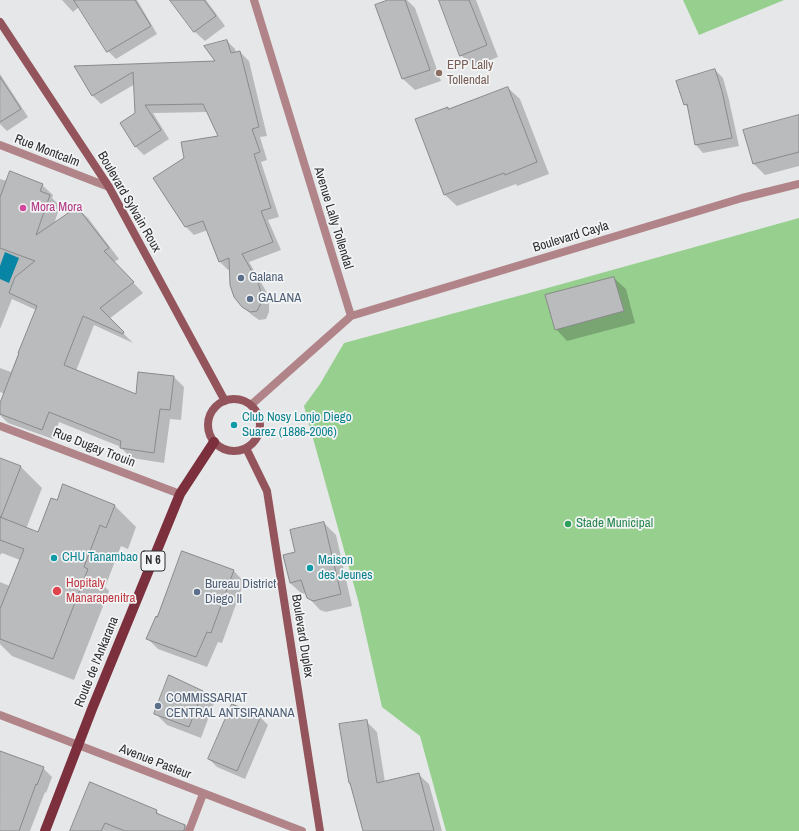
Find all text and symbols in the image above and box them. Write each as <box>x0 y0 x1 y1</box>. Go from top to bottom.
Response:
place label: EPP Lally Tollendal <box>447 58 493 89</box>
marker: EPP Lally Tollendal <box>434 68 444 78</box>
street label: Rue Montcalm <box>12 131 82 171</box>
street label: Boulevard Sylvain Roux <box>94 149 164 255</box>
street label: Avenue Lally Tollendal <box>310 165 356 271</box>
place label: Mora Mora <box>31 200 83 216</box>
marker: Mora Mora <box>18 203 28 213</box>
street label: Boulevard Cayla <box>531 218 611 256</box>
place label: Galana <box>249 270 283 286</box>
marker: Galana <box>236 273 246 283</box>
place label: GALANA <box>258 291 301 307</box>
marker: GALANA <box>245 294 255 304</box>
place label: Club Nosy Lonjo Diego Suarez (1886-2006) <box>242 410 352 441</box>
marker: Club Nosy Lonjo Diego Suarez (1886-2006) <box>229 420 239 430</box>
street label: Rue Dugay Trouin <box>51 425 137 471</box>
place label: Stade Municipal <box>576 516 653 532</box>
marker: Stade Municipal <box>563 519 573 529</box>
place label: CHU Tanambao <box>62 550 138 566</box>
road number: N 6 <box>141 551 165 571</box>
marker: CHU Tanambao <box>49 553 59 563</box>
place label: Maison des Jeunes <box>318 553 373 584</box>
marker: Maison des Jeunes <box>305 563 315 573</box>
place label: Hopitaly Manarapenitra <box>66 576 135 607</box>
place label: Bureau District Diego II <box>205 577 276 608</box>
marker: Hopitaly Manarapenitra <box>51 585 63 597</box>
marker: Bureau District Diego II <box>192 587 202 597</box>
street label: Boulevard Duplex <box>288 593 316 679</box>
street label: Route de l'Ankarana <box>72 614 122 710</box>
place label: COMMISSARIAT CENTRAL ANTSIRANANA <box>166 691 295 722</box>
marker: COMMISSARIAT CENTRAL ANTSIRANANA <box>153 701 163 711</box>
street label: Avenue Pasteur <box>117 741 193 783</box>

